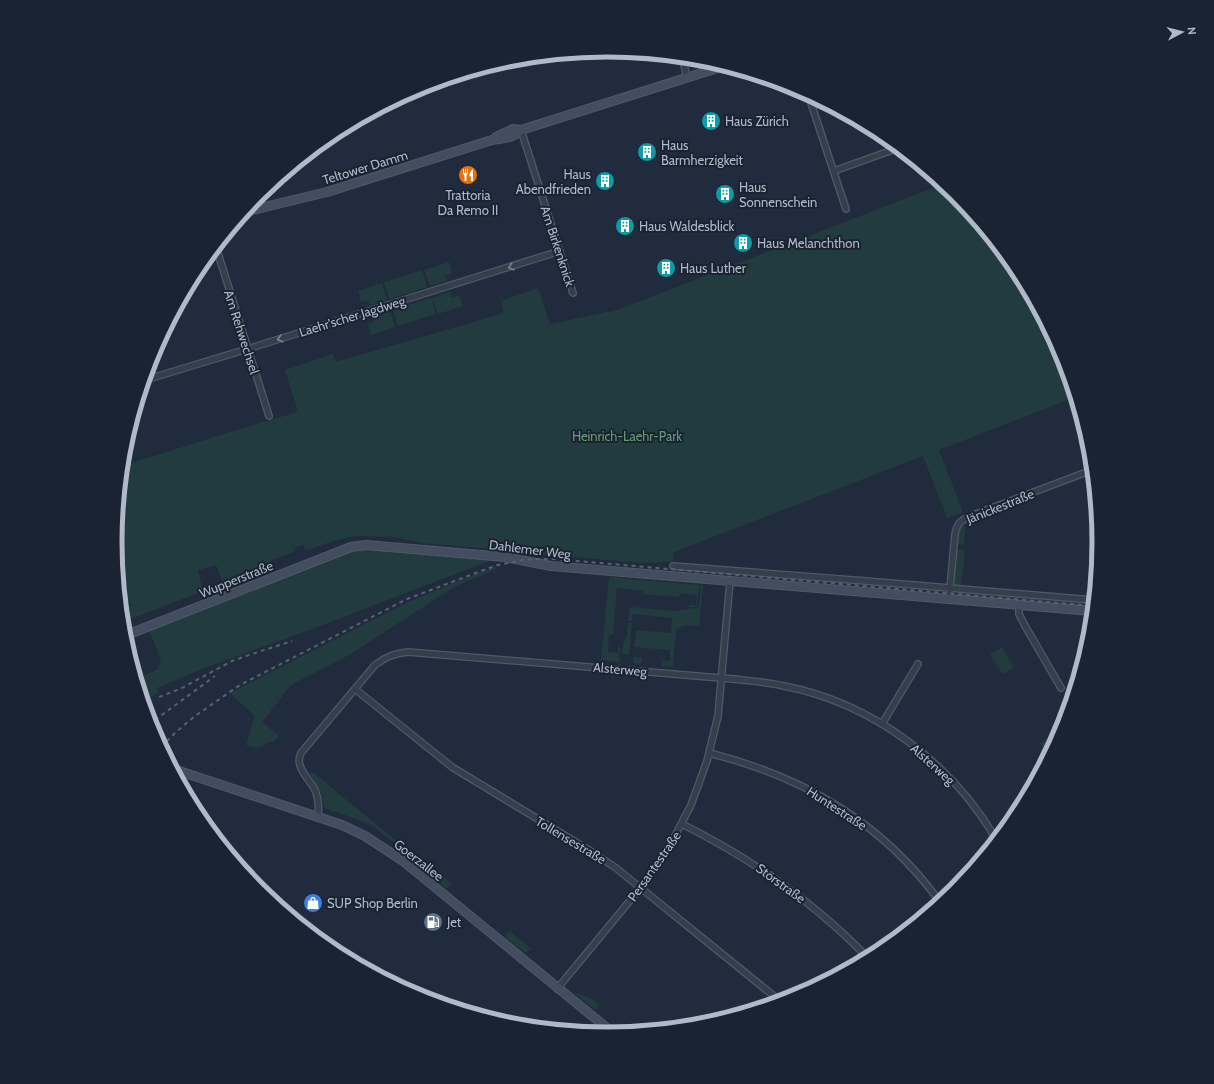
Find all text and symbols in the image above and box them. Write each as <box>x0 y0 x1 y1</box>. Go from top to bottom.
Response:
north arrow <box>1162 12 1202 52</box>
text: N <box>1185 26 1199 35</box>
building icon: Haus Zürich <box>700 110 722 132</box>
place label: Haus Zürich <box>725 113 789 129</box>
place label: Haus Barmherzigkeit <box>661 137 744 168</box>
building icon: Haus Barmherzigkeit <box>636 141 658 163</box>
street label: Teltower Damm <box>320 146 410 188</box>
restaurant icon: Trattoria Da Remo II <box>457 164 479 186</box>
place label: Haus Abendfrieden <box>516 166 592 197</box>
building icon: Haus Abendfrieden <box>594 170 616 192</box>
place label: Haus Sonnenschein <box>739 179 817 210</box>
building icon: Haus Sonnenschein <box>714 183 736 205</box>
place label: Trattoria Da Remo II <box>438 187 498 218</box>
street label: Am Birkenknick <box>537 204 579 289</box>
building icon: Haus Waldesblick <box>614 215 636 237</box>
place label: Haus Waldesblick <box>639 218 735 234</box>
building icon: Haus Melanchthon <box>732 232 754 254</box>
place label: Haus Melanchthon <box>757 235 860 251</box>
building icon: Haus Luther <box>655 257 677 279</box>
place label: Haus Luther <box>680 260 747 276</box>
one-way arrow <box>508 262 515 270</box>
street label: Am Rehwechsel <box>221 288 263 376</box>
street label: Laehr'scher Jagdweg <box>297 292 408 340</box>
one-way arrow <box>277 334 284 343</box>
park label: Heinrich-Laehr-Park <box>572 428 682 444</box>
street label: Jänickestraße <box>963 485 1037 527</box>
street label: Dahlemer Weg <box>488 536 572 562</box>
street label: Wupperstraße <box>197 557 276 601</box>
street label: Alsterweg <box>592 659 648 679</box>
street label: Alsterweg <box>908 740 959 788</box>
street label: Huntestraße <box>804 783 870 833</box>
street label: Tollensestraße <box>533 813 609 867</box>
street label: Persantestraße <box>624 828 684 904</box>
street label: Goerzallee <box>391 836 447 884</box>
street label: Störstraße <box>753 860 809 906</box>
shop icon: SUP Shop Berlin <box>302 892 324 914</box>
place label: SUP Shop Berlin <box>327 895 418 911</box>
fuel station icon: Jet <box>422 911 444 933</box>
place label: Jet <box>446 914 462 930</box>

